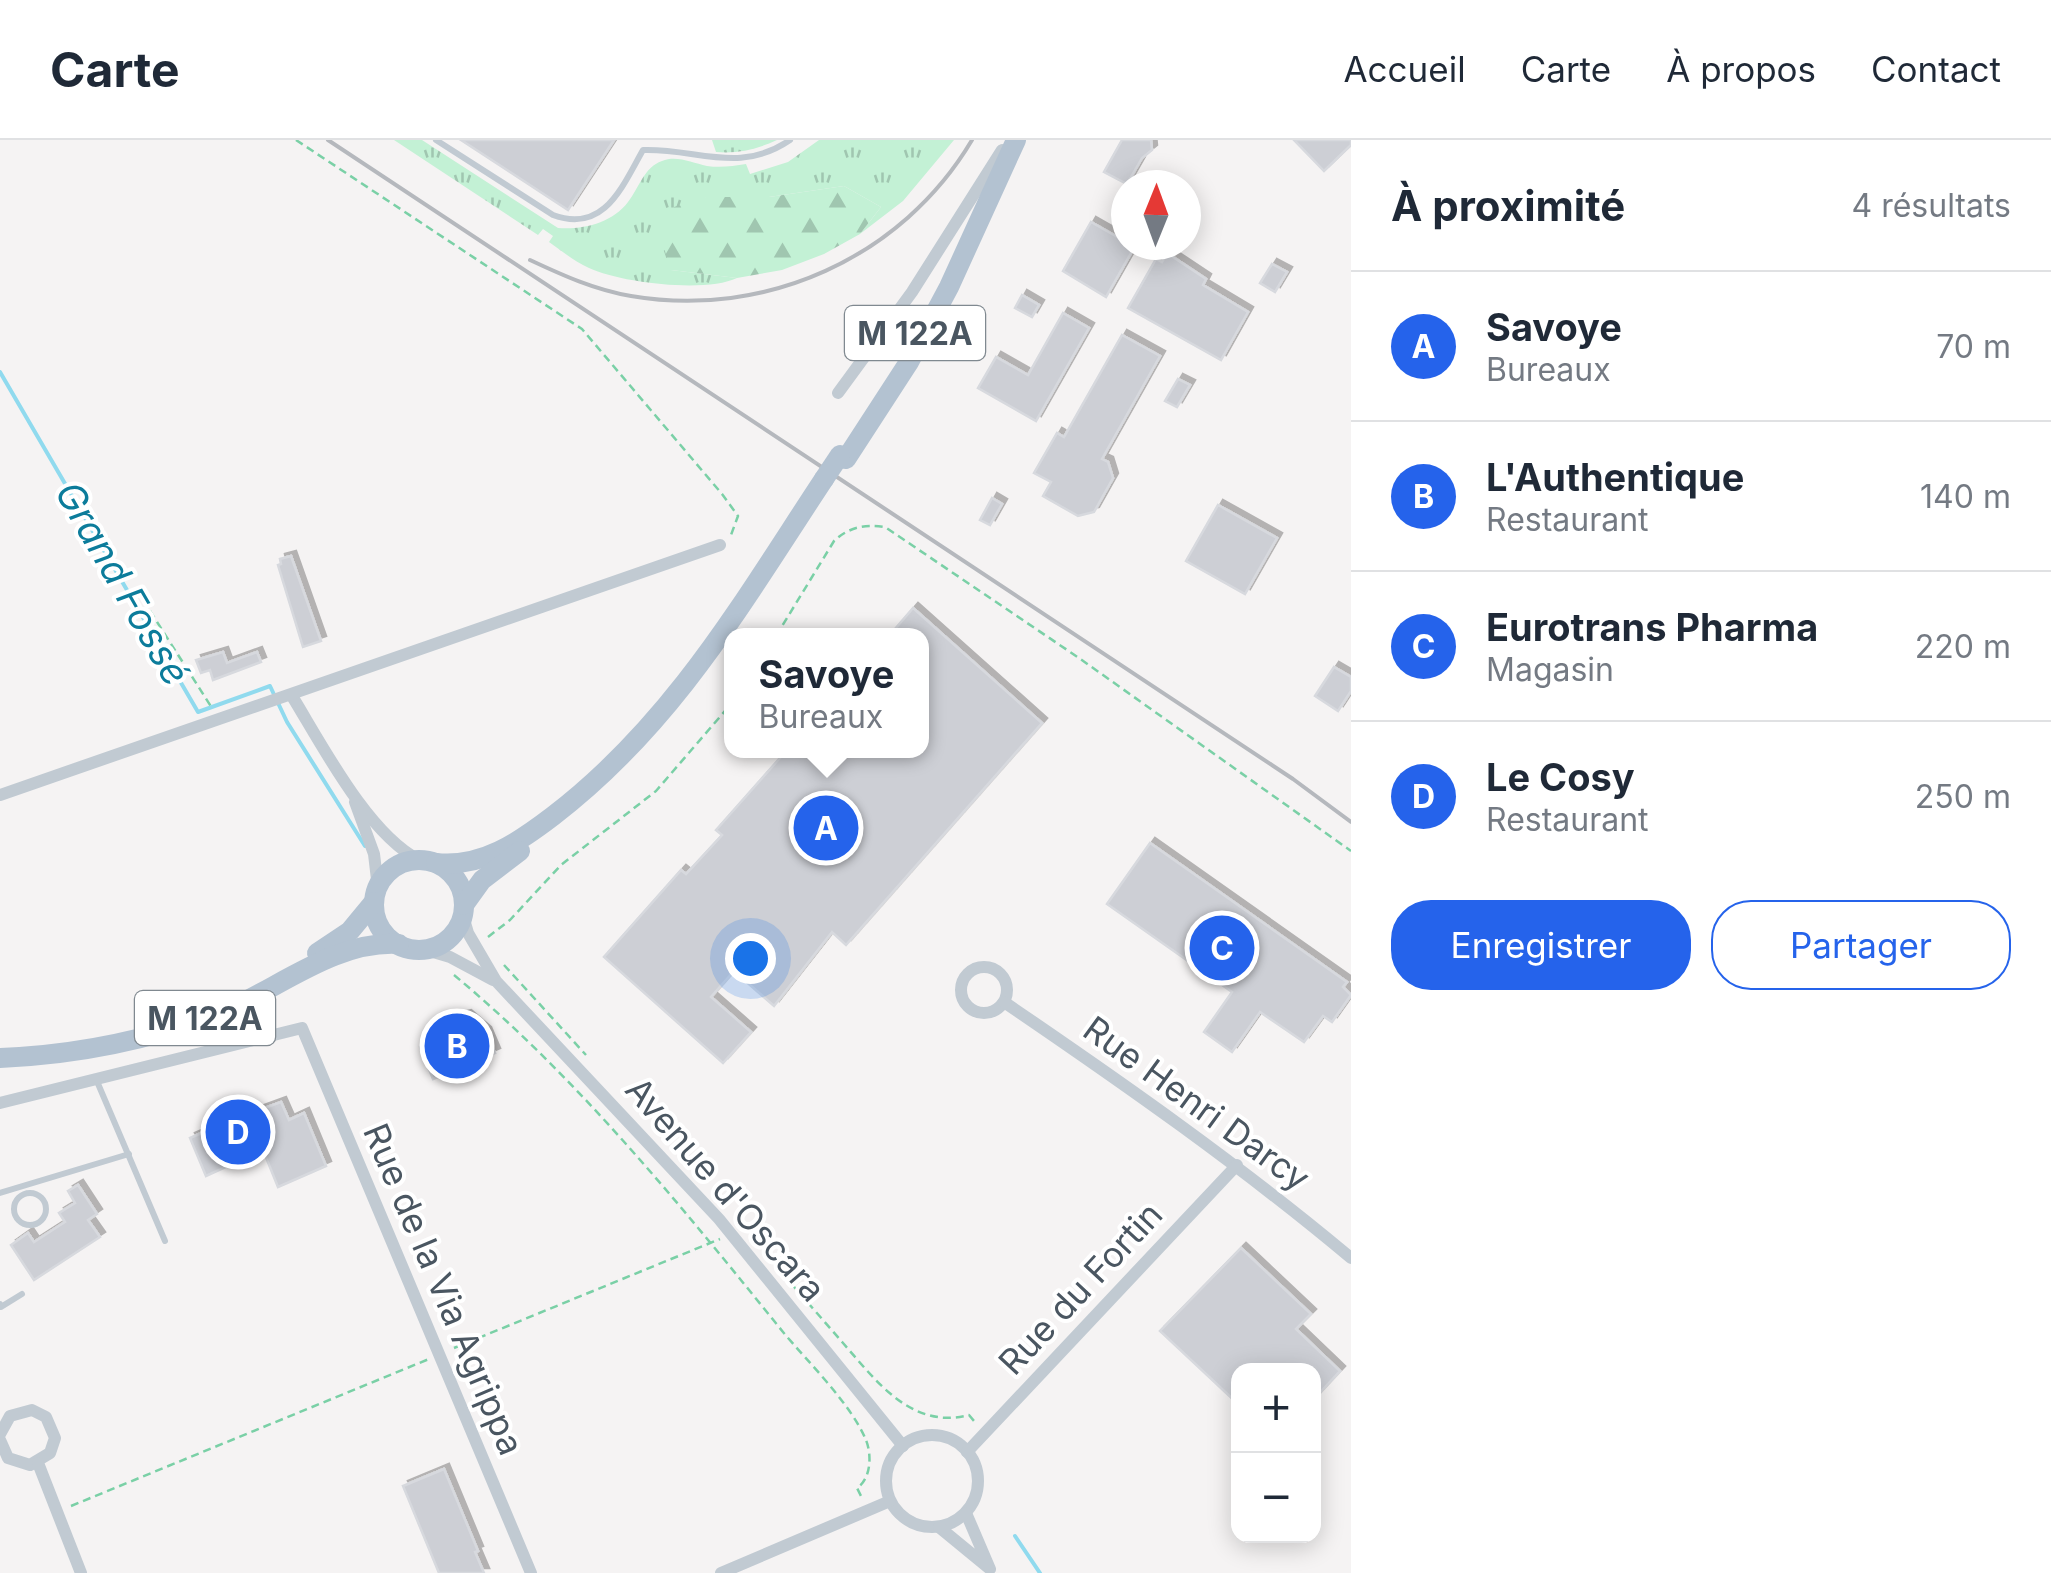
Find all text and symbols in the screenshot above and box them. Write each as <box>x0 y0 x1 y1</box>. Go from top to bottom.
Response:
text: Carte <box>50 40 180 99</box>
text: Accueil <box>1343 48 1466 90</box>
text: Carte <box>1521 48 1611 90</box>
text: À propos <box>1666 48 1816 90</box>
text: Contact <box>1871 48 2001 90</box>
north arrow <box>1111 170 1201 260</box>
text: À proximité <box>1391 180 1625 231</box>
text: 4 résultats <box>1851 186 2011 225</box>
text: Savoye <box>1486 304 1622 350</box>
road number: M 122A <box>845 306 985 360</box>
text: A <box>1412 327 1435 366</box>
text: 70 m <box>1936 327 2011 366</box>
text: Bureaux <box>1486 350 1611 389</box>
text: L'Authentique <box>1486 454 1744 500</box>
water label: Grand Fossé <box>46 473 200 693</box>
text: B <box>1413 477 1434 516</box>
text: 140 m <box>1920 477 2011 516</box>
text: Restaurant <box>1486 500 1649 539</box>
text: Eurotrans Pharma <box>1486 604 1818 650</box>
text: C <box>1412 627 1435 666</box>
text: 220 m <box>1915 627 2011 666</box>
popup <box>724 628 929 758</box>
text: Magasin <box>1486 650 1614 689</box>
text: Savoye <box>759 651 894 697</box>
text: Bureaux <box>759 697 883 736</box>
text: Le Cosy <box>1486 754 1635 800</box>
text: D <box>1412 777 1435 816</box>
text: 250 m <box>1915 777 2011 816</box>
pin: A <box>794 790 858 866</box>
text: Restaurant <box>1486 800 1649 839</box>
button: Enregistrer <box>1391 900 1691 990</box>
button: Partager <box>1711 900 2011 990</box>
pin: C <box>1190 910 1254 986</box>
your location <box>725 933 776 984</box>
road number: M 122A <box>135 991 275 1045</box>
street label: Rue Henri Darcy <box>1076 1007 1318 1199</box>
pin: B <box>424 1008 490 1084</box>
street label: Avenue d'Oscara <box>617 1069 835 1309</box>
pin: D <box>206 1094 270 1170</box>
street label: Rue de la Via Agrippa <box>355 1117 533 1461</box>
street label: Rue du Fortin <box>990 1193 1170 1383</box>
map controls <box>1231 1363 1321 1543</box>
button: + <box>1231 1363 1321 1453</box>
button: − <box>1231 1453 1321 1543</box>

